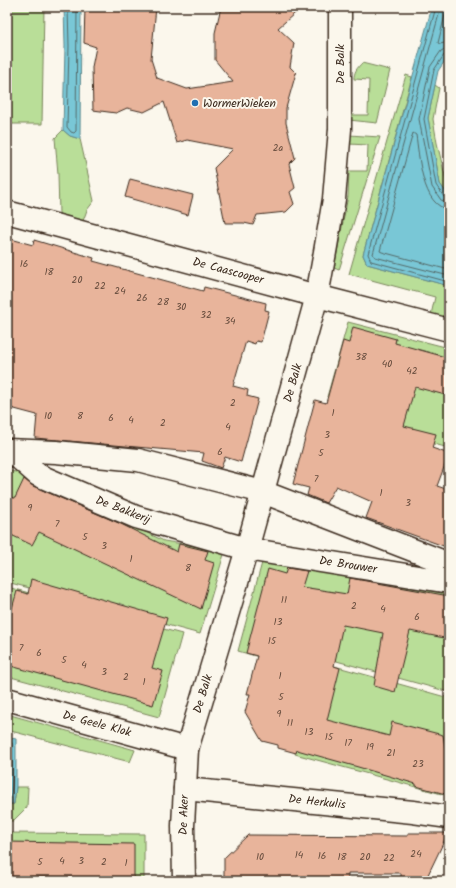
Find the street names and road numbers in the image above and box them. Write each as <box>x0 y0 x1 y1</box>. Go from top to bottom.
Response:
street label: De Balk <box>331 44 350 84</box>
street label: De Caascooper <box>190 252 267 290</box>
street label: De Balk <box>278 361 308 405</box>
street label: De Bakkerij <box>93 491 154 530</box>
street label: De Brouwer <box>318 551 379 579</box>
street label: De Balk <box>188 672 218 716</box>
street label: De Geele Klok <box>61 706 134 742</box>
street label: De Herkulis <box>287 790 347 814</box>
street label: De Aker <box>174 794 194 835</box>

